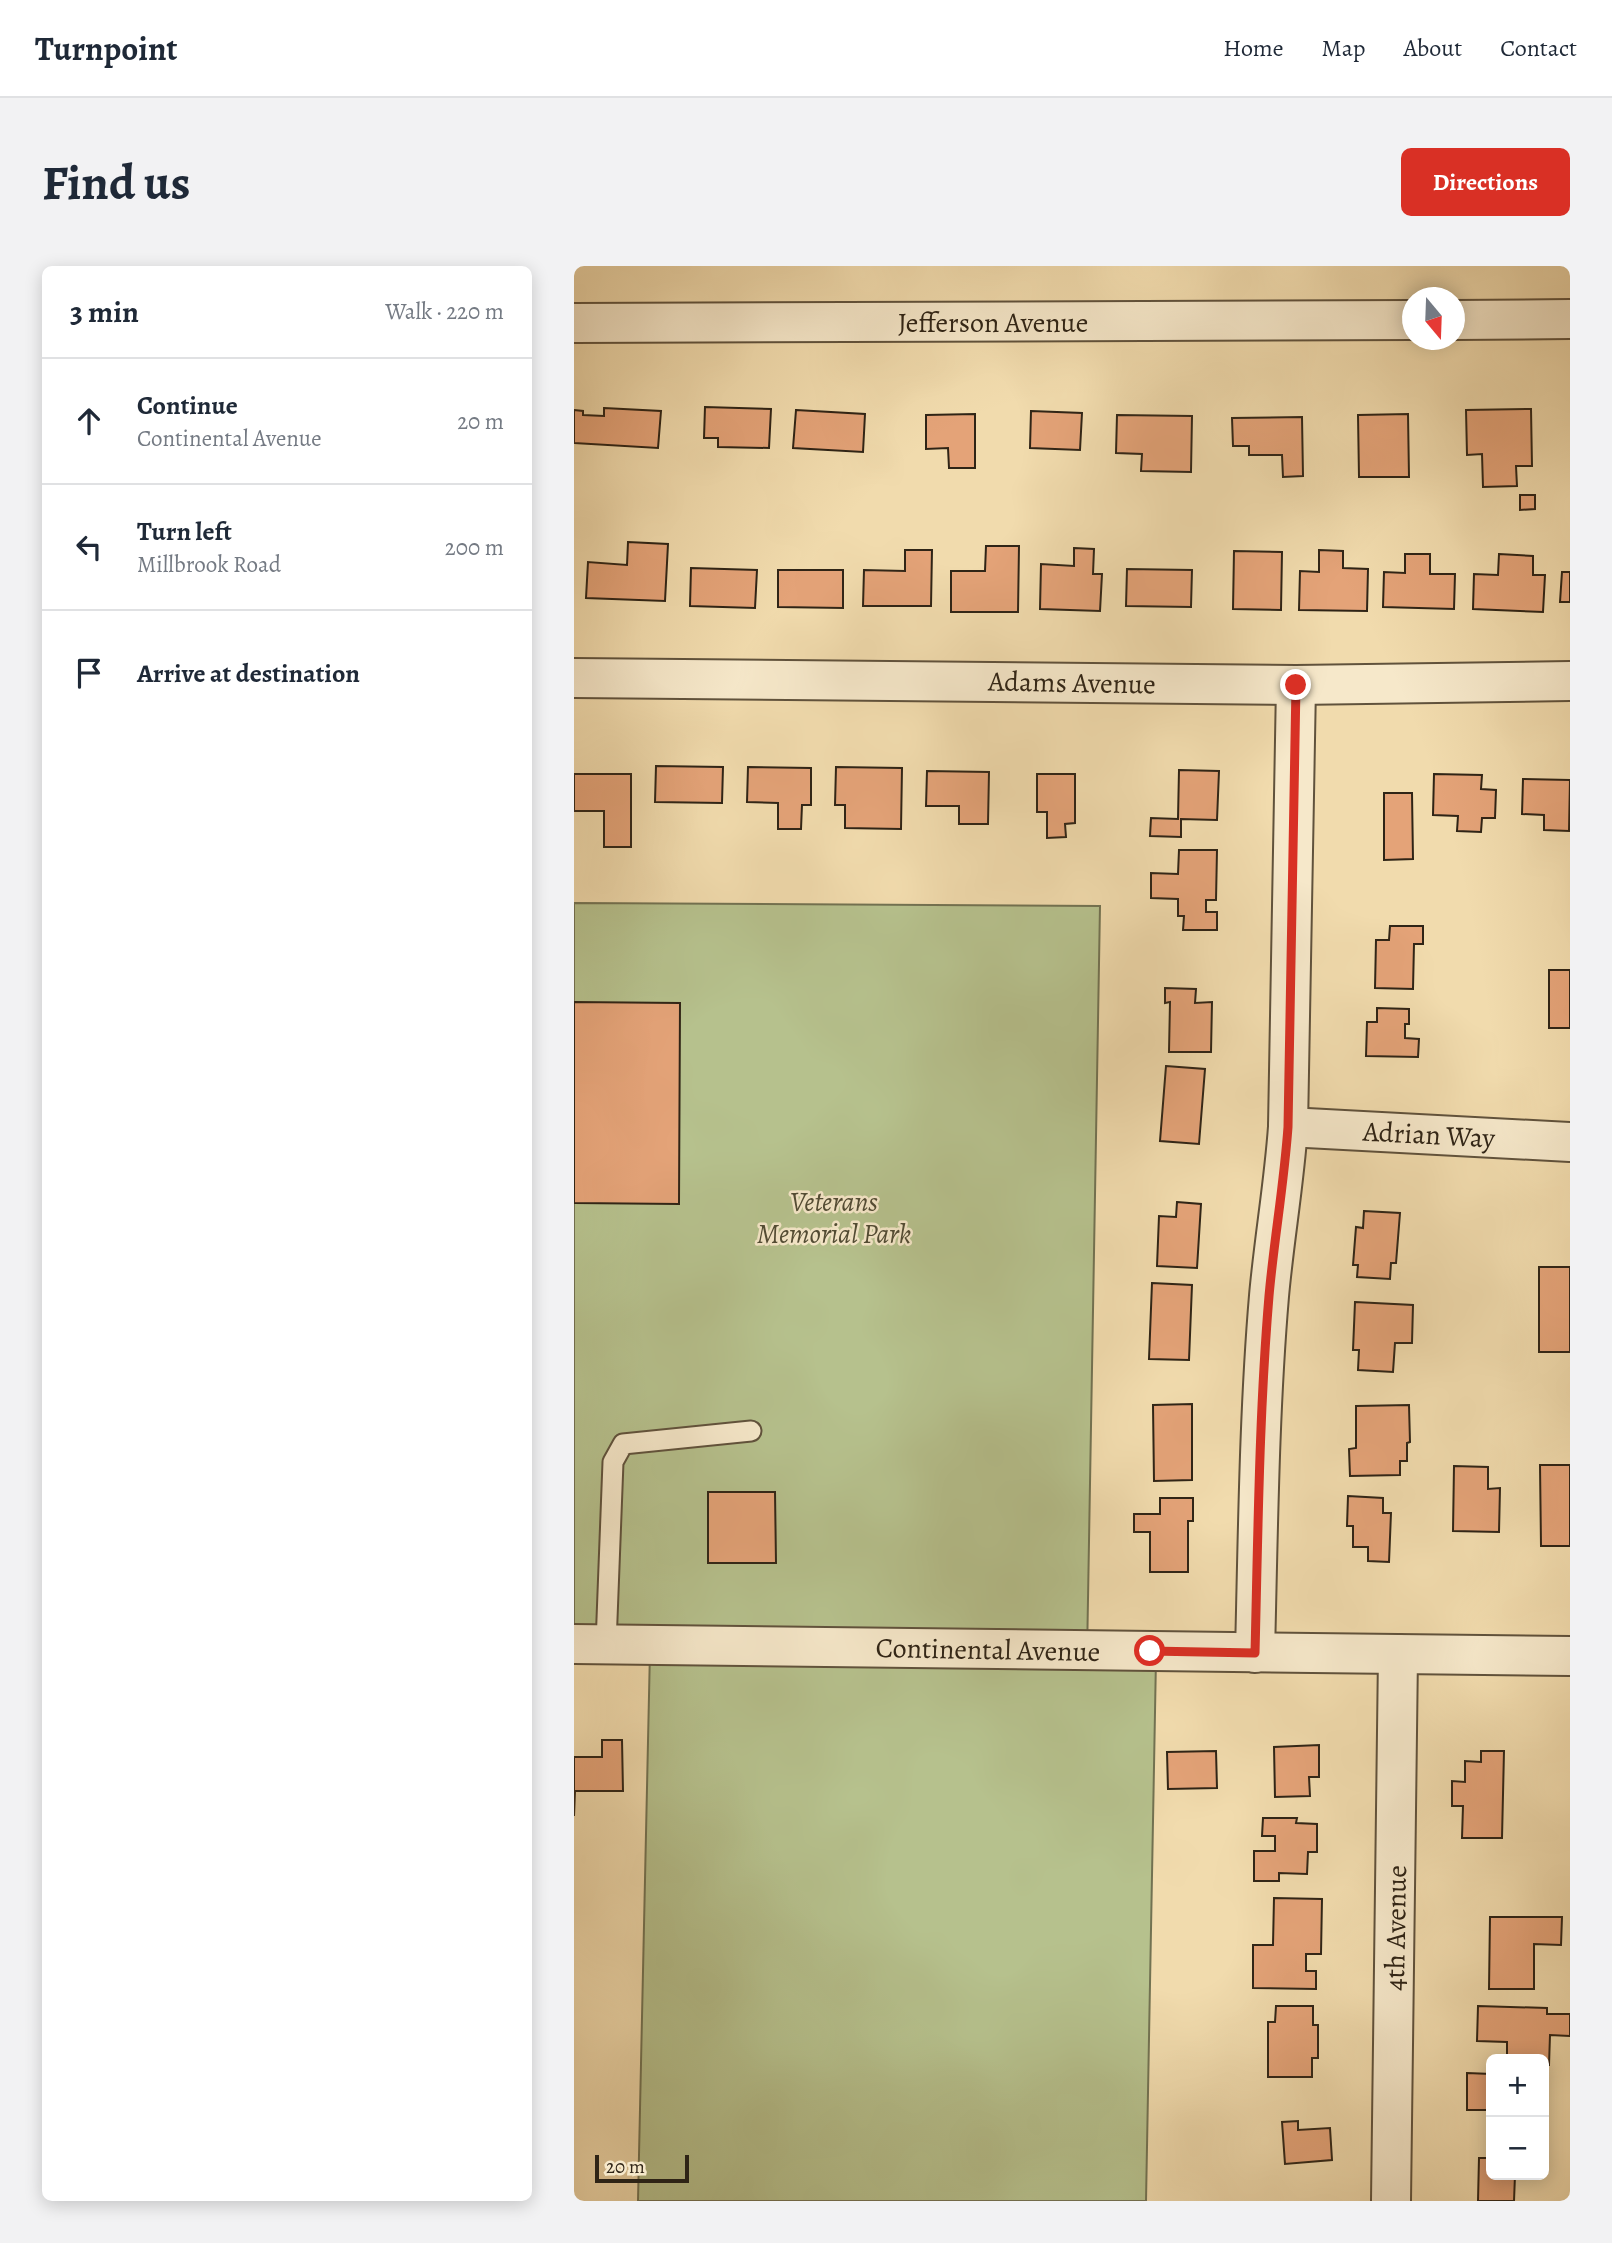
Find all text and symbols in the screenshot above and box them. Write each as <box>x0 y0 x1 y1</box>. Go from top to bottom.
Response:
text: Turnpoint <box>35 26 177 71</box>
text: Home <box>1223 32 1284 64</box>
text: Map <box>1322 32 1366 64</box>
text: About <box>1404 32 1462 64</box>
text: Contact <box>1500 32 1577 64</box>
button: Directions <box>1401 148 1570 216</box>
text: Find us <box>42 149 190 216</box>
north arrow <box>1402 287 1465 350</box>
text: 3 min <box>70 292 139 332</box>
text: Walk · 220 m <box>385 296 504 327</box>
street label: Jefferson Avenue <box>898 304 1088 342</box>
text: Continue <box>137 388 238 423</box>
icon: ahead <box>70 402 108 440</box>
text: 20 m <box>457 406 504 437</box>
text: Continental Avenue <box>137 423 322 454</box>
text: Turn left <box>137 514 232 549</box>
icon: left <box>70 528 108 566</box>
text: 200 m <box>445 532 504 563</box>
text: Millbrook Road <box>137 549 281 580</box>
icon: arrive <box>70 654 108 692</box>
text: Arrive at destination <box>137 656 360 691</box>
street label: Adams Avenue <box>987 663 1156 703</box>
route end <box>1280 669 1311 700</box>
street label: Adrian Way <box>1361 1113 1497 1157</box>
park label: Veterans Memorial Park <box>757 1183 911 1253</box>
street label: Continental Avenue <box>875 1629 1101 1671</box>
route start <box>1134 1635 1165 1666</box>
street label: 4th Avenue <box>1376 1865 1416 1991</box>
map controls <box>1486 2054 1549 2180</box>
button: + <box>1486 2054 1549 2117</box>
button: − <box>1486 2117 1549 2180</box>
scale bar <box>595 2152 690 2184</box>
text: 20 m <box>606 2154 645 2180</box>

